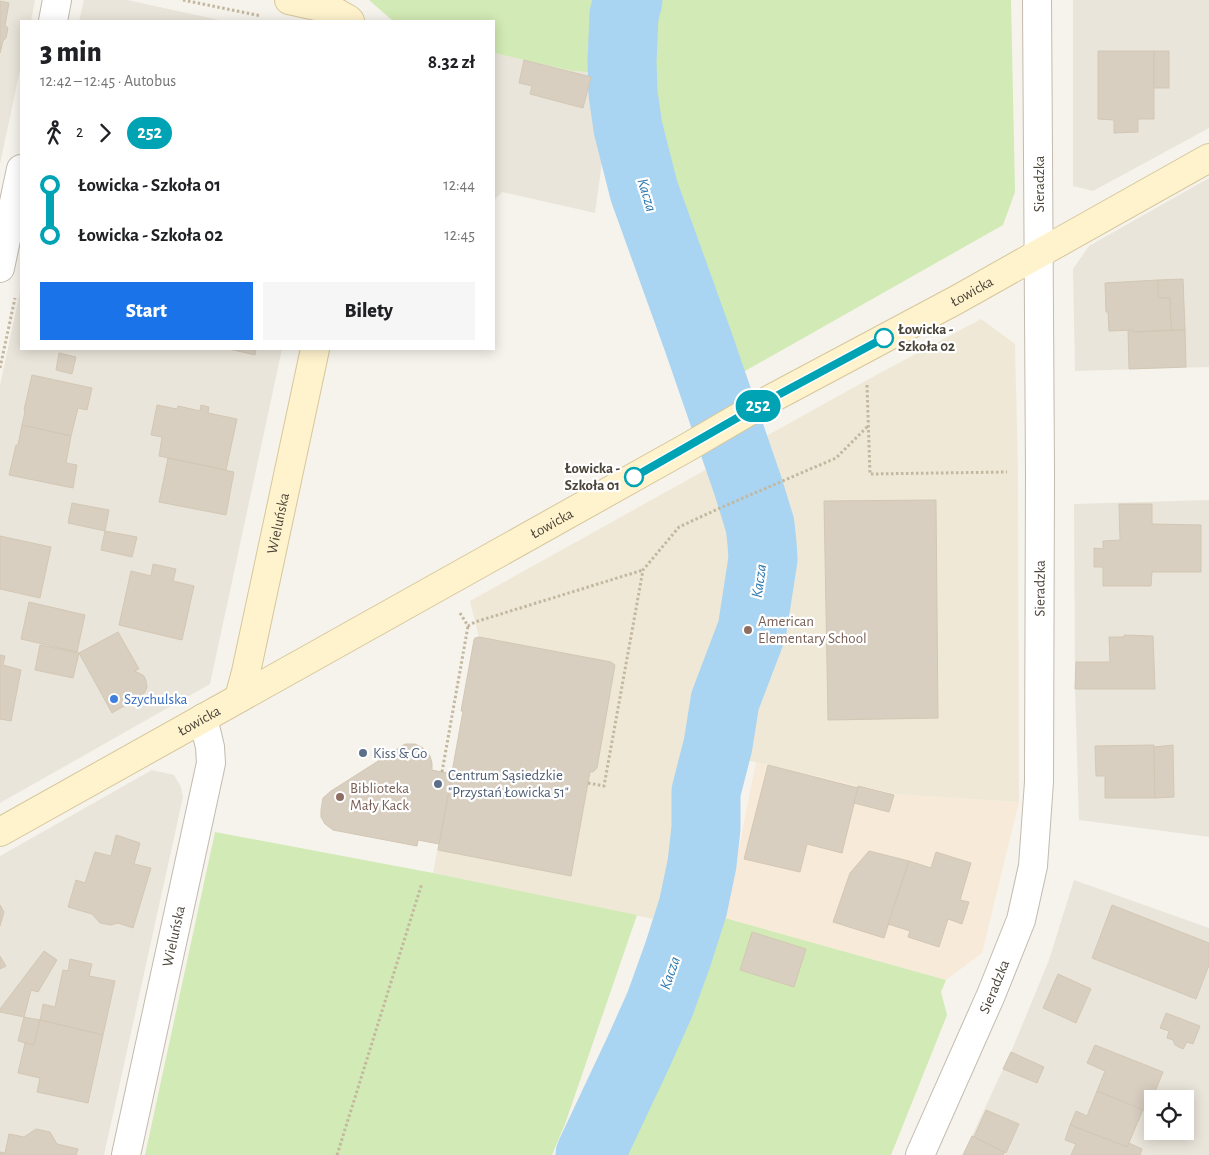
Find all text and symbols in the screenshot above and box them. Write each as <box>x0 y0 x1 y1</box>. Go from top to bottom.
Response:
text: 3 min <box>40 39 102 67</box>
text: 8.32 zł <box>428 53 475 72</box>
text: 12:42 – 12:45 · Autobus <box>40 73 176 89</box>
icon: walk <box>40 119 68 147</box>
icon: forward <box>91 119 119 147</box>
text: 2 <box>76 124 83 140</box>
text: 252 <box>137 124 162 142</box>
street label: Sieradzka <box>1032 156 1047 212</box>
text: Łowicka - Szkoła 01 <box>78 176 221 195</box>
water label: Kacza <box>634 176 660 214</box>
text: 12:44 <box>443 177 475 193</box>
text: Łowicka - Szkoła 02 <box>78 226 223 245</box>
text: 12:45 <box>444 227 475 243</box>
street label: Łowicka <box>948 273 996 309</box>
button: Start <box>40 282 253 340</box>
button: Bilety <box>263 282 475 340</box>
place label: Łowicka - Szkoła 02 <box>897 322 955 354</box>
marker: Łowicka - Szkoła 02 <box>874 328 894 348</box>
line badge: 252 <box>729 390 787 422</box>
text: 252 <box>746 397 770 415</box>
place label: Łowicka - Szkoła 01 <box>564 461 620 493</box>
marker: Łowicka - Szkoła 01 <box>624 467 644 487</box>
street label: Wieluńska <box>264 491 292 555</box>
street label: Łowicka <box>528 505 575 541</box>
street label: Sieradzka <box>1032 560 1047 617</box>
water label: Kacza <box>749 563 769 599</box>
place label: American Elementary School <box>758 614 867 646</box>
marker: American Elementary School <box>742 624 754 636</box>
place label: Szychulska <box>124 692 187 707</box>
marker: Szychulska <box>108 693 120 705</box>
street label: Łowicka <box>175 703 223 739</box>
place label: Kiss & Go <box>373 746 427 761</box>
marker: Kiss & Go <box>357 747 369 759</box>
place label: Centrum Sąsiedzkie "Przystań Łowicka 51" <box>448 768 569 800</box>
marker: Centrum Sąsiedzkie "Przystań Łowicka 51" <box>432 778 444 790</box>
place label: Biblioteka Mały Kack <box>350 781 409 813</box>
marker: Biblioteka Mały Kack <box>334 791 346 803</box>
street label: Wieluńska <box>160 904 187 968</box>
water label: Kacza <box>657 954 683 992</box>
street label: Sieradzka <box>976 958 1012 1016</box>
map controls <box>1144 1090 1194 1140</box>
button: locate <box>1144 1090 1194 1140</box>

